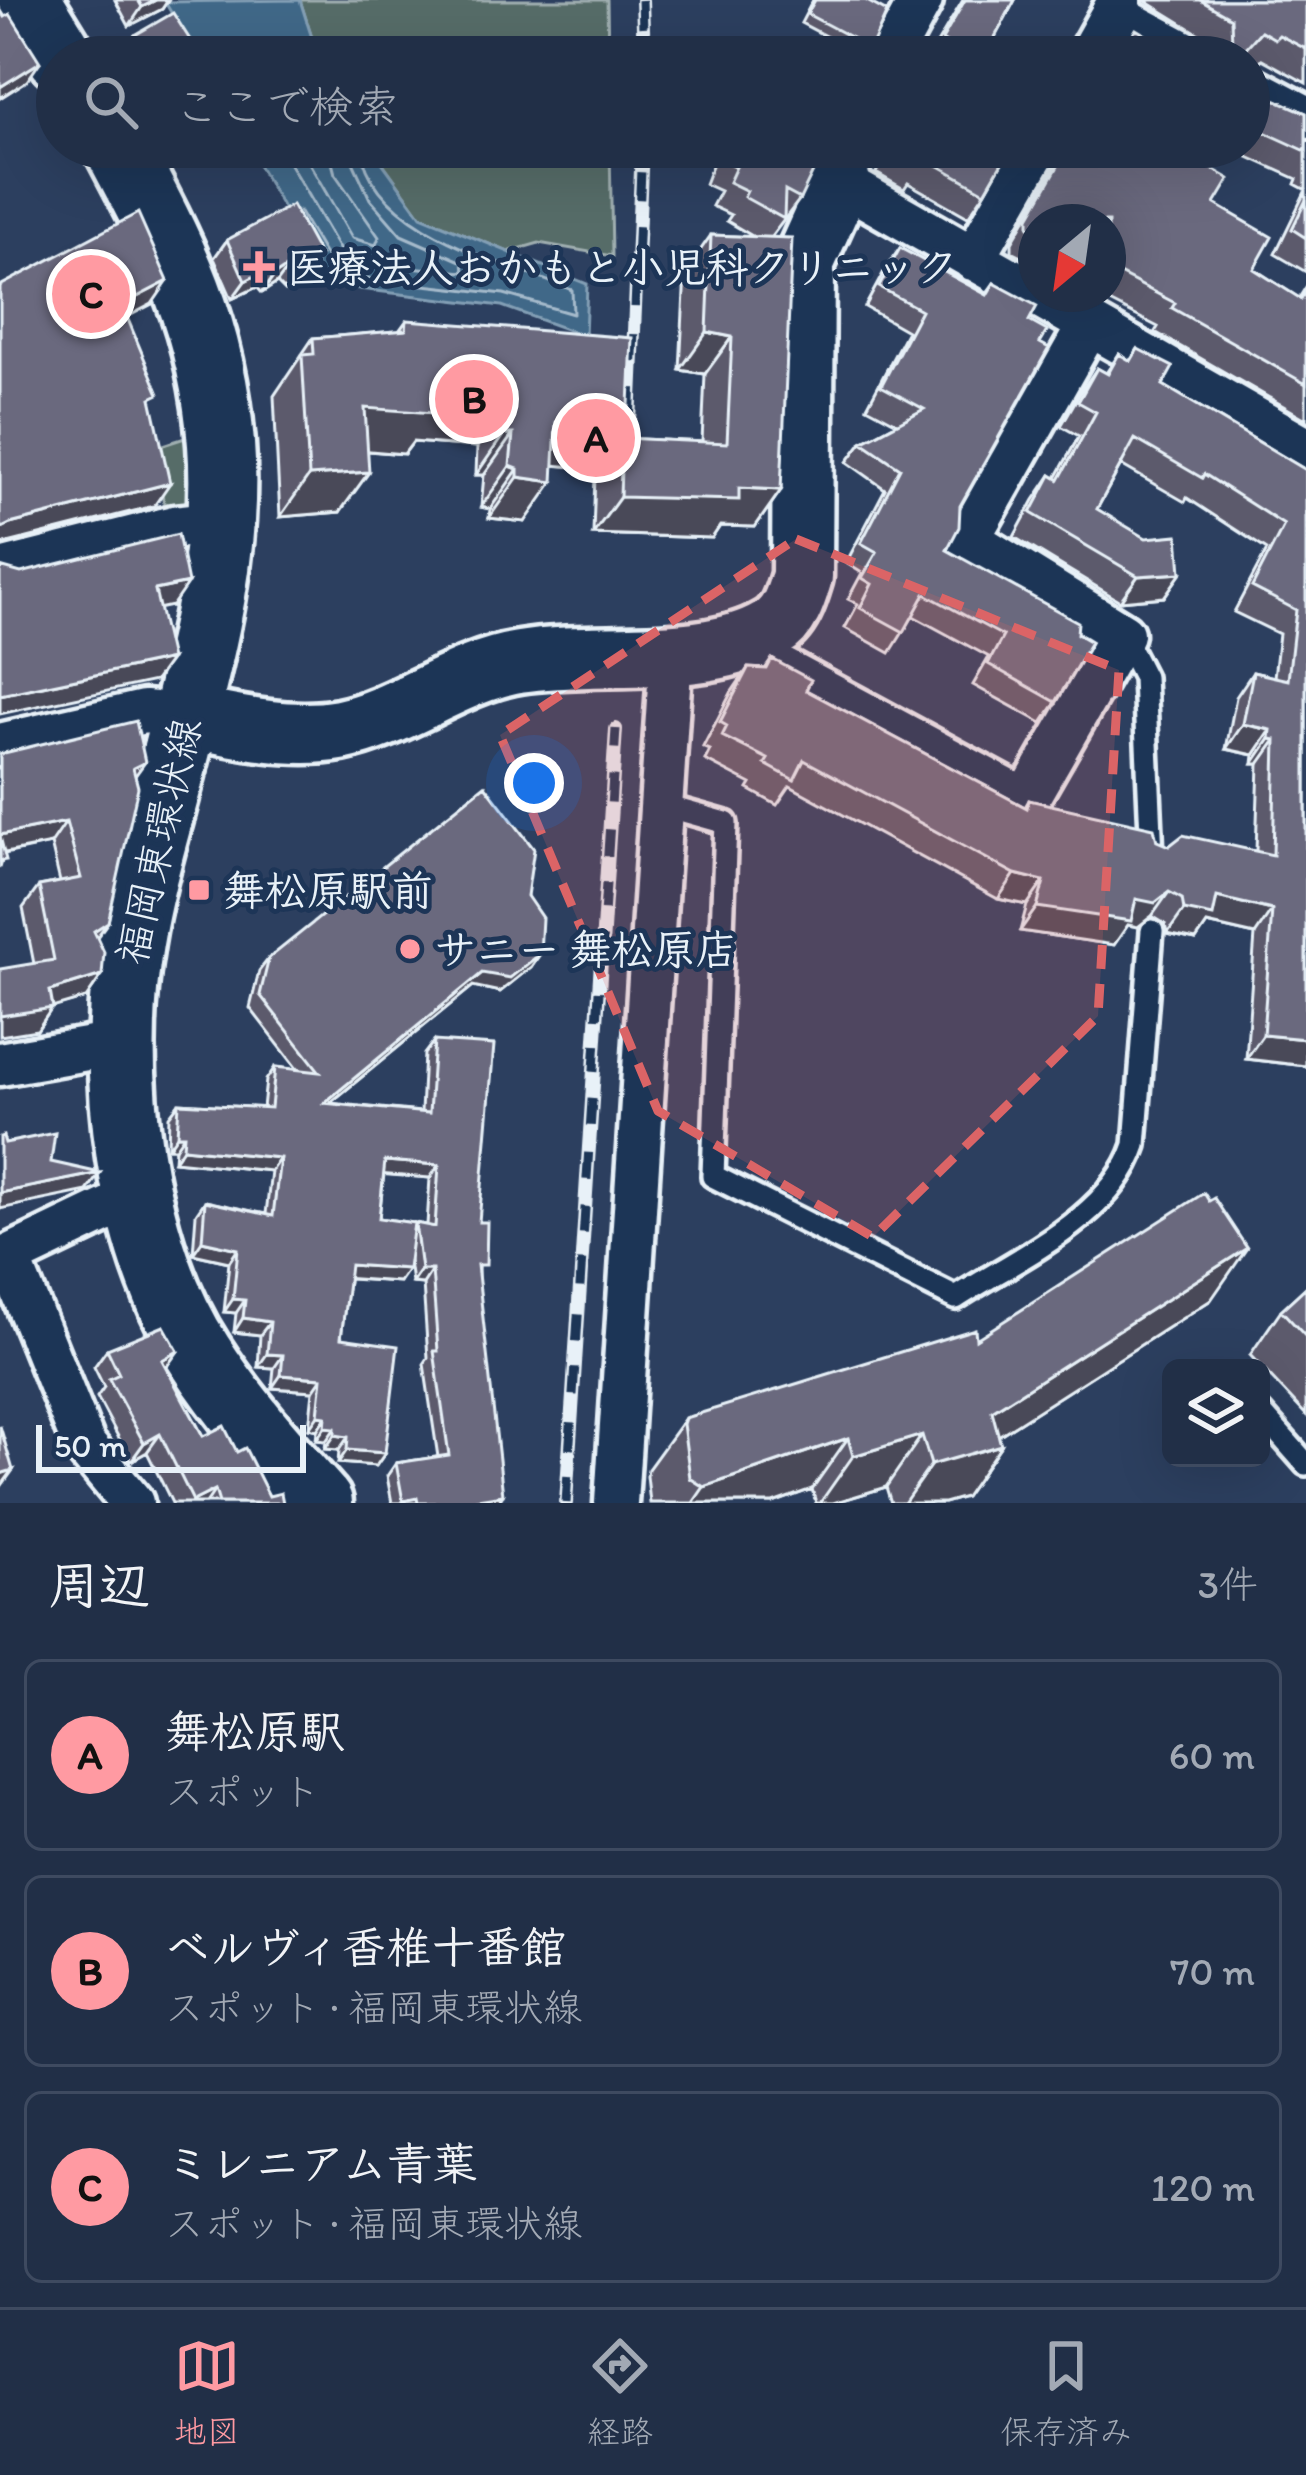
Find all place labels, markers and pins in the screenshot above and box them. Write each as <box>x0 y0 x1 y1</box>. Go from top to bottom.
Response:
place label: 医療法人おかもと小児科クリニック <box>286 242 958 293</box>
pin: C <box>52 249 130 339</box>
marker: 医療法人おかもと小児科クリニック <box>243 251 275 283</box>
pin: B <box>435 354 513 444</box>
pin: A <box>557 393 635 483</box>
place label: 舞松原駅前 <box>223 865 433 916</box>
marker: 舞松原駅前 <box>186 877 212 903</box>
place label: サニー 舞松原店 <box>434 924 737 975</box>
marker: サニー 舞松原店 <box>397 936 423 962</box>

